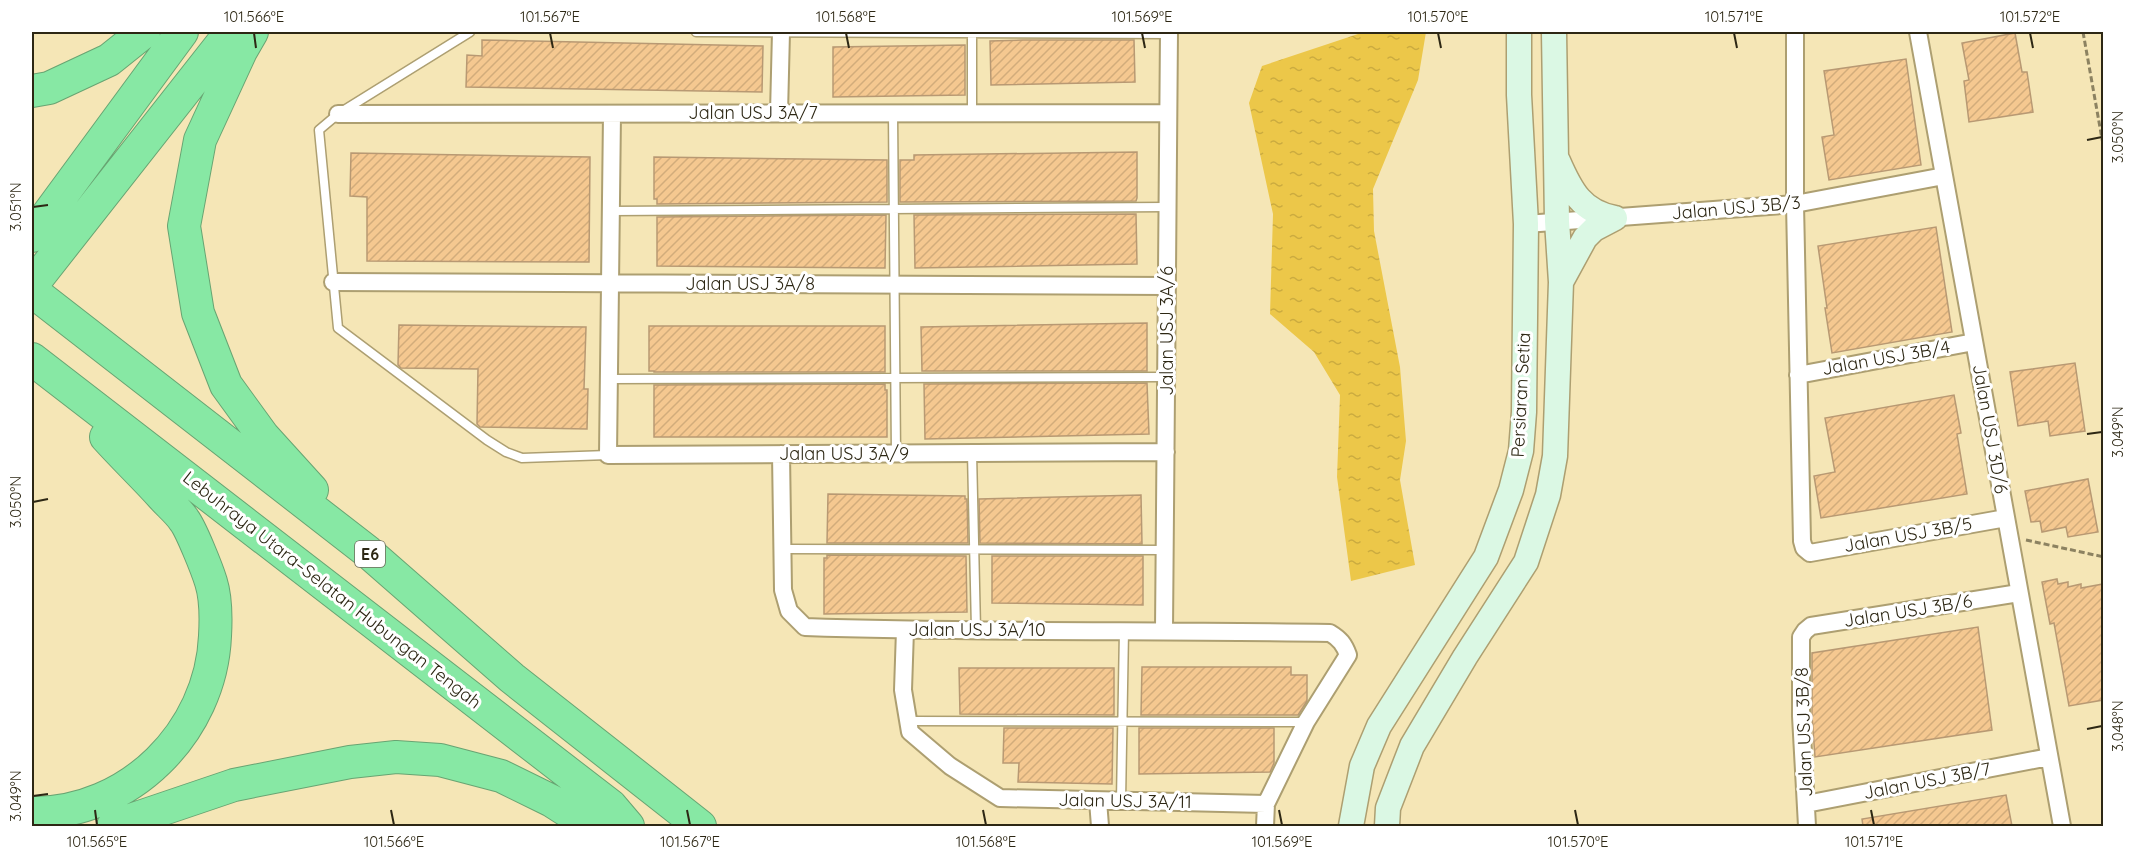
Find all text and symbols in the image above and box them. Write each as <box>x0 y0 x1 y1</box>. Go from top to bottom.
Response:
text: 101.566°E <box>224 7 284 26</box>
text: 101.567°E <box>520 7 580 26</box>
text: 101.568°E <box>816 7 876 26</box>
text: 101.569°E <box>1112 7 1172 26</box>
text: 101.570°E <box>1407 7 1469 26</box>
text: 101.571°E <box>1705 7 1763 26</box>
text: 101.572°E <box>2000 7 2060 26</box>
street label: Jalan USJ 3A/7 <box>688 101 818 124</box>
text: 3.050°N <box>2108 111 2127 163</box>
text: 3.051°N <box>6 182 25 232</box>
street label: Jalan USJ 3B/3 <box>1670 190 1801 225</box>
street label: Jalan USJ 3A/6 <box>1155 266 1178 396</box>
street label: Jalan USJ 3A/8 <box>685 272 815 295</box>
street label: Persiaran Setia <box>1506 332 1535 458</box>
street label: Jalan USJ 3B/4 <box>1820 335 1952 380</box>
street label: Jalan USJ 3D/6 <box>1968 362 2013 496</box>
text: 3.049°N <box>2108 406 2127 458</box>
street label: Jalan USJ 3A/9 <box>779 442 909 465</box>
street label: Lebuhraya Utara–Selatan Hubungan Tengah <box>178 466 486 713</box>
text: 3.050°N <box>6 476 25 528</box>
street label: Jalan USJ 3B/5 <box>1842 512 1974 557</box>
road number: E6 <box>355 541 385 567</box>
street label: Jalan USJ 3B/6 <box>1842 589 1974 632</box>
street label: Jalan USJ 3A/10 <box>908 618 1046 641</box>
street label: Jalan USJ 3B/8 <box>1790 667 1817 797</box>
text: 3.048°N <box>2108 700 2127 752</box>
street label: Jalan USJ 3B/7 <box>1861 757 1993 804</box>
text: 3.049°N <box>6 770 25 822</box>
street label: Jalan USJ 3A/11 <box>1058 788 1192 813</box>
text: 101.565°E <box>67 832 127 851</box>
text: 101.566°E <box>364 832 424 851</box>
text: 101.567°E <box>660 832 720 851</box>
text: 101.568°E <box>956 832 1016 851</box>
text: 101.569°E <box>1252 832 1312 851</box>
text: 101.570°E <box>1547 832 1609 851</box>
text: 101.571°E <box>1845 832 1903 851</box>

